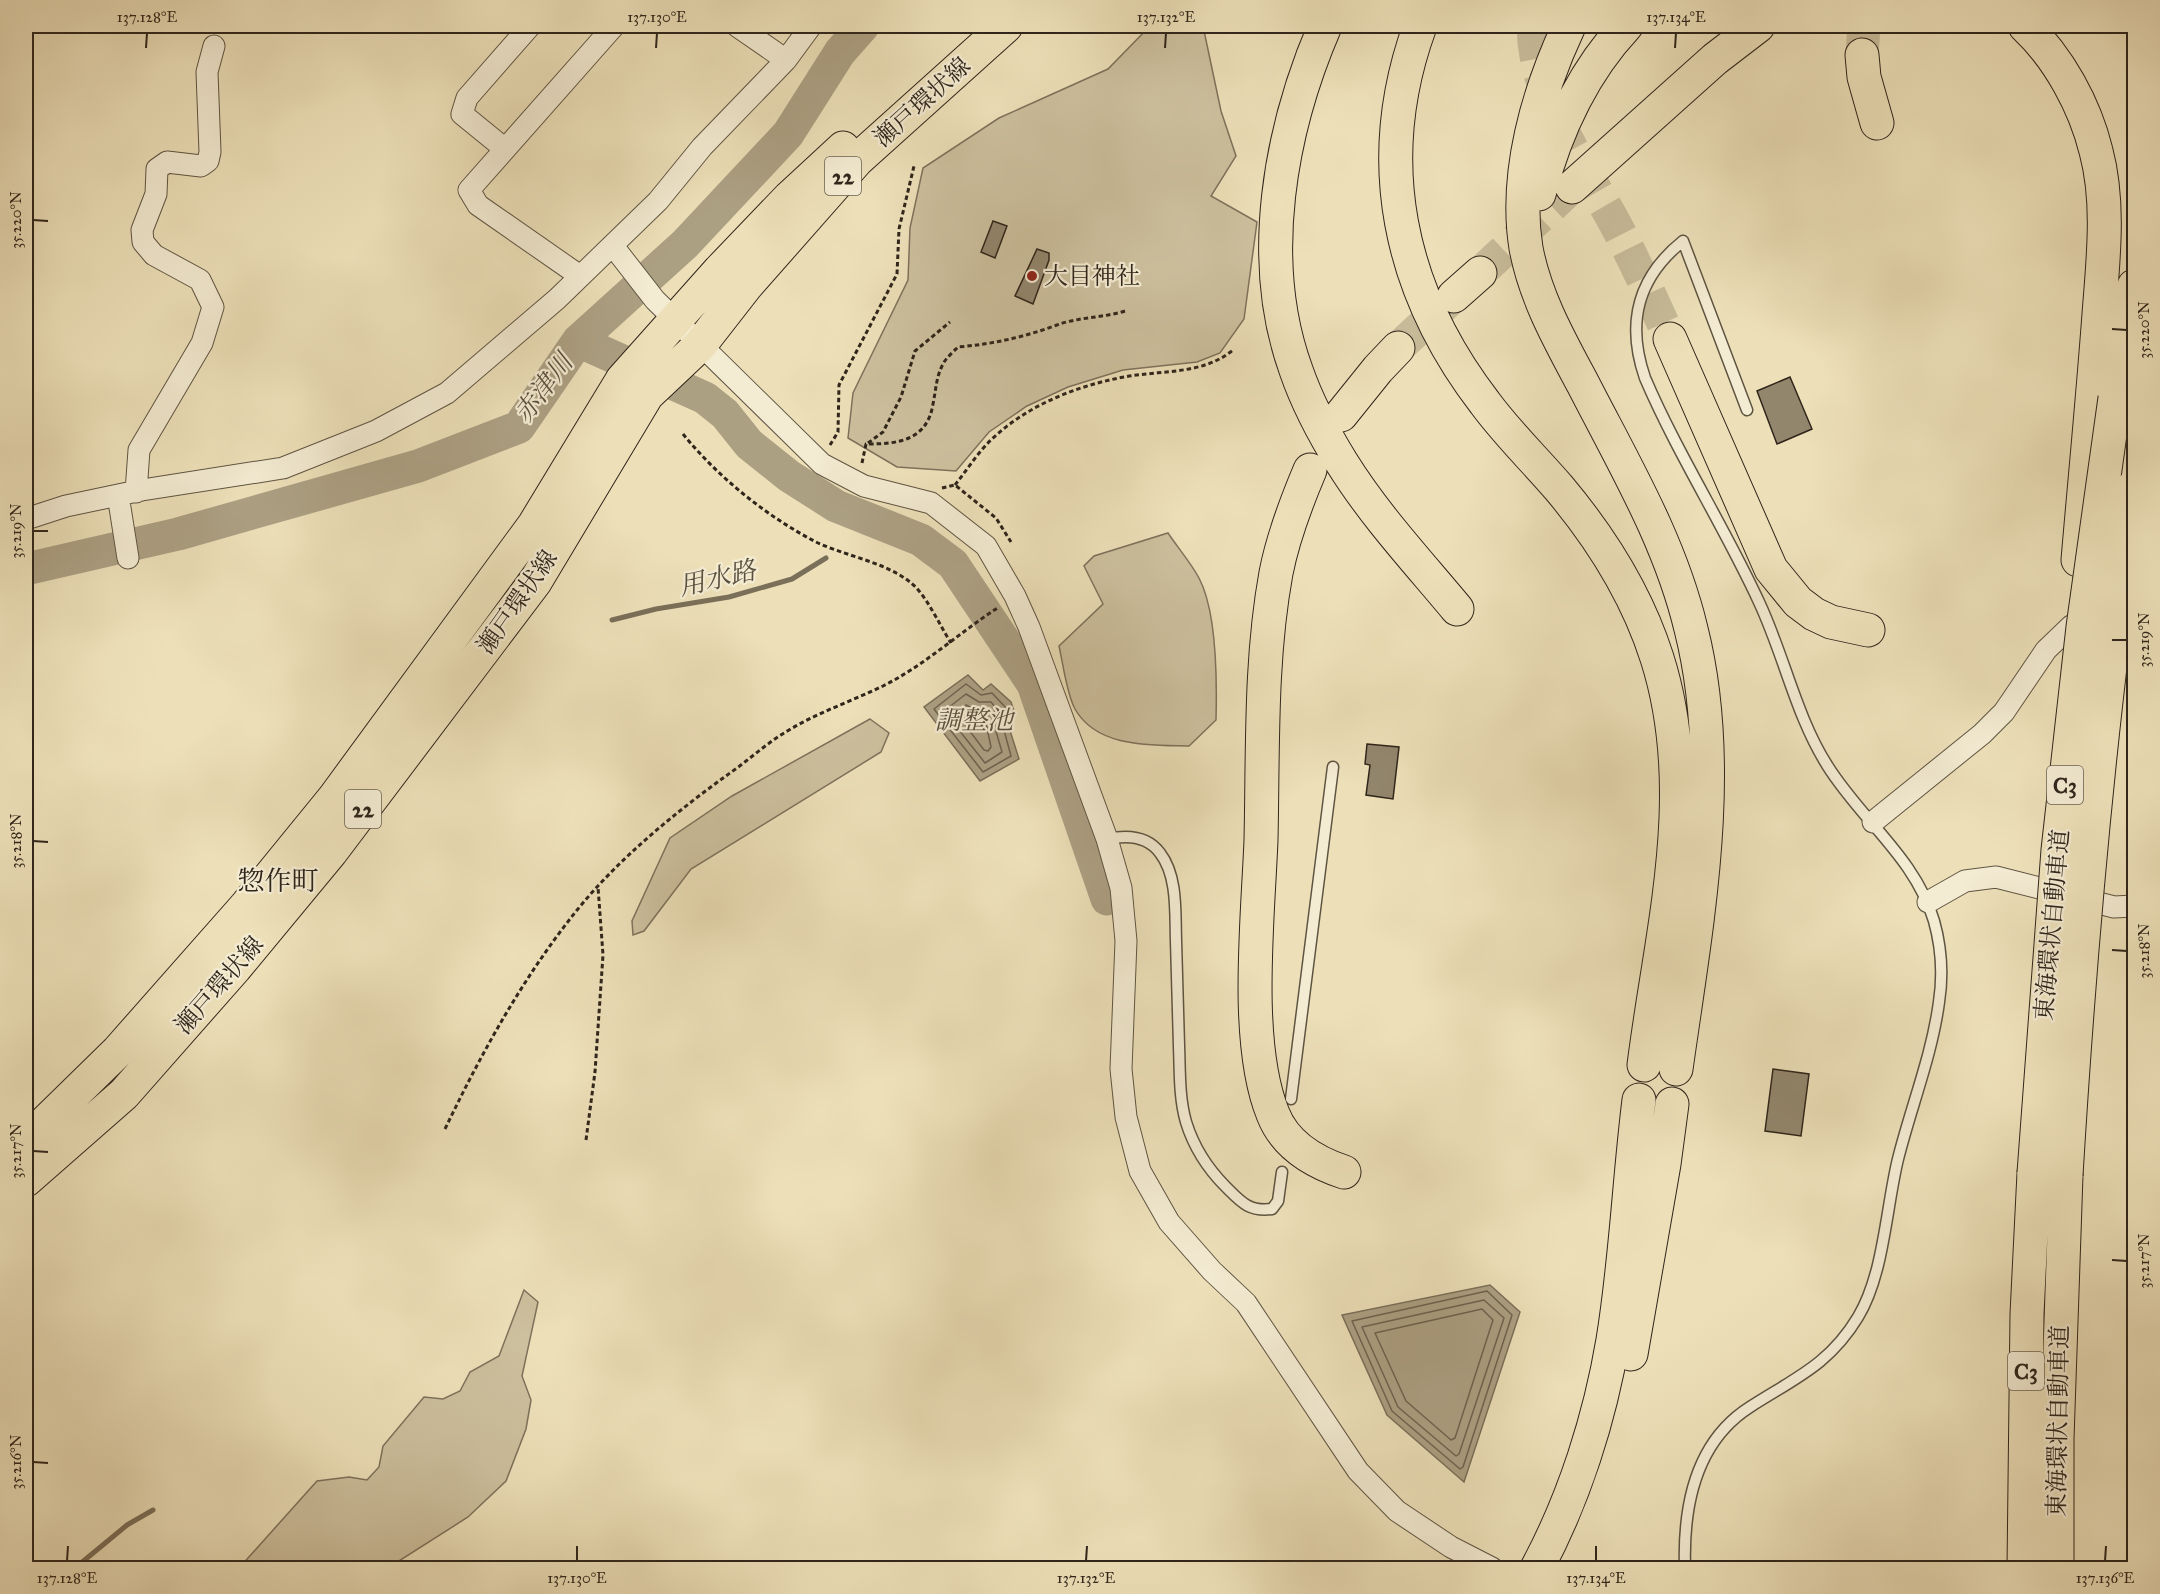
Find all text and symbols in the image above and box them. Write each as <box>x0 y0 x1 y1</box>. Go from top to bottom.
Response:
text: 137.128°E <box>117 8 177 26</box>
text: 137.130°E <box>627 8 687 26</box>
text: 137.132°E <box>1137 8 1195 26</box>
text: 137.134°E <box>1646 8 1706 26</box>
street label: 瀬戸環状線 <box>867 51 977 153</box>
road number: 22 <box>825 157 861 195</box>
text: 35.220°N <box>7 191 25 249</box>
place label: 大目神社 <box>1044 261 1140 291</box>
marker: 大目神社 <box>1025 269 1039 283</box>
text: 35.220°N <box>2135 301 2153 359</box>
water label: 赤津川 <box>507 345 581 429</box>
text: 35.219°N <box>7 503 25 559</box>
street label: 瀬戸環状線 <box>470 544 564 660</box>
water label: 用水路 <box>675 553 761 602</box>
text: 35.219°N <box>2135 612 2153 668</box>
water label: 調整池 <box>935 704 1016 736</box>
road number: C3 <box>2047 766 2083 804</box>
road number: 22 <box>345 790 381 828</box>
text: 35.218°N <box>7 813 25 869</box>
street label: 東海環状自動車道 <box>2029 828 2075 1022</box>
district label: 惣作町 <box>238 864 319 897</box>
text: 35.218°N <box>2135 923 2153 979</box>
street label: 瀬戸環状線 <box>168 930 270 1040</box>
text: 35.217°N <box>7 1123 25 1179</box>
text: 35.217°N <box>2135 1233 2153 1289</box>
street label: 東海環状自動車道 <box>2041 1325 2075 1517</box>
road number: C3 <box>2008 1352 2044 1390</box>
text: 35.216°N <box>7 1434 25 1489</box>
text: 137.128°E <box>37 1569 97 1587</box>
text: 137.130°E <box>547 1569 607 1587</box>
text: 137.132°E <box>1057 1569 1115 1587</box>
text: 137.134°E <box>1566 1569 1626 1587</box>
text: 137.136°E <box>2076 1569 2135 1587</box>

